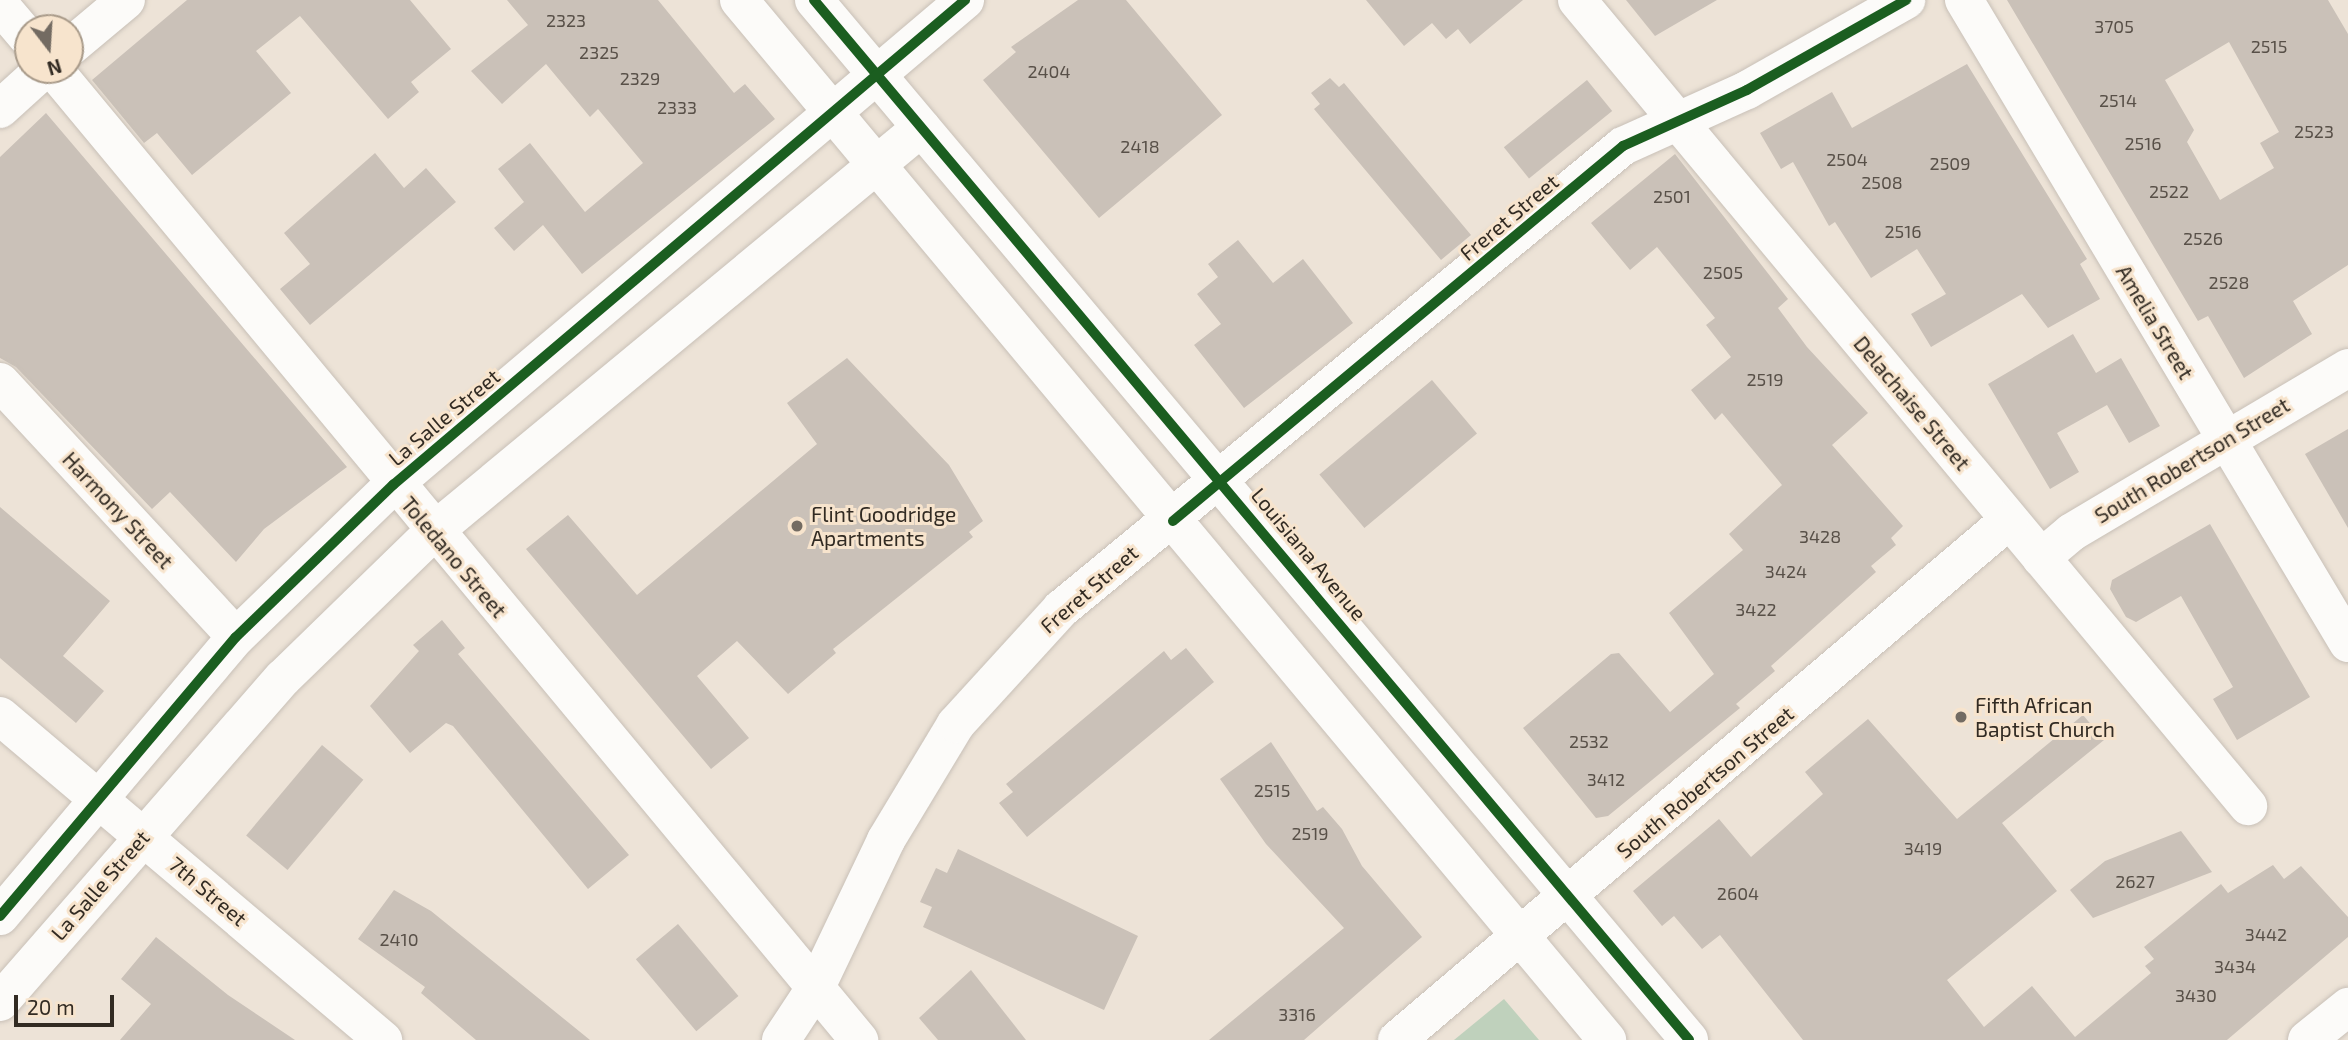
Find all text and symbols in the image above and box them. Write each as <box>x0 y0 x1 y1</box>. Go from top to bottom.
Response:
house number: 2323 <box>546 9 586 31</box>
north arrow <box>14 14 84 84</box>
house number: 3705 <box>2094 15 2134 37</box>
house number: 2515 <box>2251 35 2287 57</box>
house number: 2325 <box>579 41 619 63</box>
text: N <box>45 55 65 81</box>
house number: 2404 <box>1027 60 1071 82</box>
house number: 2329 <box>620 67 660 89</box>
house number: 2514 <box>2099 89 2137 111</box>
house number: 2333 <box>657 96 697 118</box>
house number: 2523 <box>2294 120 2334 142</box>
house number: 2516 <box>2124 132 2162 154</box>
house number: 2418 <box>1120 135 1160 157</box>
house number: 2504 <box>1826 148 1868 170</box>
house number: 2509 <box>1930 152 1970 174</box>
street label: Freret Street <box>1455 169 1563 265</box>
house number: 2508 <box>1861 171 1903 193</box>
house number: 2522 <box>2149 180 2189 202</box>
house number: 2501 <box>1653 185 1691 207</box>
house number: 2516 <box>1884 220 1922 242</box>
house number: 2526 <box>2183 227 2223 249</box>
street label: Amelia Street <box>2111 260 2199 384</box>
house number: 2505 <box>1703 261 1743 283</box>
house number: 2528 <box>2209 271 2249 293</box>
street label: Delachaise Street <box>1849 331 1975 475</box>
street label: La Salle Street <box>383 363 505 471</box>
house number: 2519 <box>1746 368 1784 390</box>
street label: South Robertson Street <box>2090 392 2294 528</box>
street label: Harmony Street <box>57 446 179 574</box>
street label: Louisiana Avenue <box>1246 482 1372 626</box>
street label: Toledano Street <box>396 491 512 623</box>
place label: Flint Goodridge Apartments <box>811 501 956 551</box>
marker: Flint Goodridge Apartments <box>789 518 805 534</box>
house number: 3428 <box>1799 525 1841 547</box>
street label: Freret Street <box>1035 540 1143 638</box>
house number: 3424 <box>1765 560 1807 582</box>
house number: 3422 <box>1735 598 1777 620</box>
place label: Fifth African Baptist Church <box>1975 692 2115 742</box>
street label: South Robertson Street <box>1612 701 1798 863</box>
marker: Fifth African Baptist Church <box>1953 709 1969 725</box>
house number: 2532 <box>1569 730 1609 752</box>
house number: 3412 <box>1587 768 1625 790</box>
house number: 2515 <box>1254 779 1290 801</box>
house number: 2519 <box>1291 822 1329 844</box>
street label: La Salle Street <box>46 825 154 945</box>
house number: 3419 <box>1904 837 1942 859</box>
street label: 7th Street <box>164 851 252 931</box>
house number: 2627 <box>2115 870 2155 892</box>
house number: 2604 <box>1717 882 1759 904</box>
house number: 3442 <box>2245 923 2287 945</box>
house number: 2410 <box>379 928 419 950</box>
house number: 3434 <box>2214 955 2256 977</box>
scale bar <box>18 981 117 1025</box>
house number: 3430 <box>2175 984 2217 1006</box>
text: 20 m <box>27 994 75 1019</box>
house number: 3316 <box>1278 1003 1316 1025</box>

